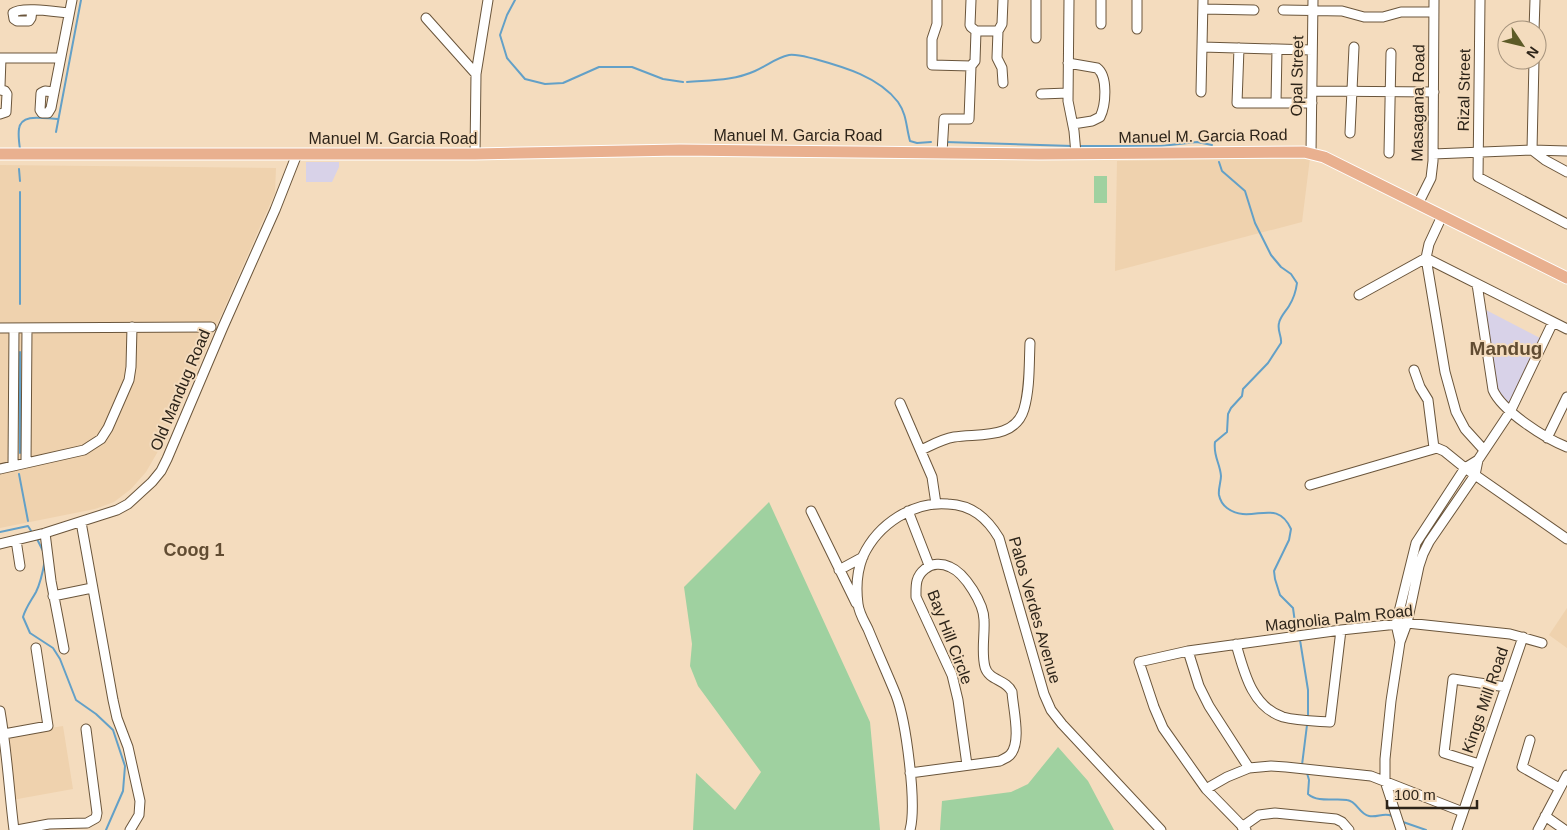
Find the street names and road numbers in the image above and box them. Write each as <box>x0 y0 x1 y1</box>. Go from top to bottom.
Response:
street label: Opal Street <box>1288 35 1306 117</box>
street label: Masagana Road <box>1408 44 1428 162</box>
street label: Rizal Street <box>1455 48 1473 131</box>
street label: Manuel M. Garcia Road <box>1118 126 1288 146</box>
street label: Manuel M. Garcia Road <box>714 127 882 144</box>
street label: Manuel M. Garcia Road <box>309 130 477 147</box>
street label: Old Mandug Road <box>147 327 213 453</box>
street label: Palos Verdes Avenue <box>1006 535 1064 685</box>
street label: Bay Hill Circle <box>924 587 976 687</box>
street label: Magnolia Palm Road <box>1264 602 1414 634</box>
street label: Kings Mill Road <box>1459 645 1511 755</box>

